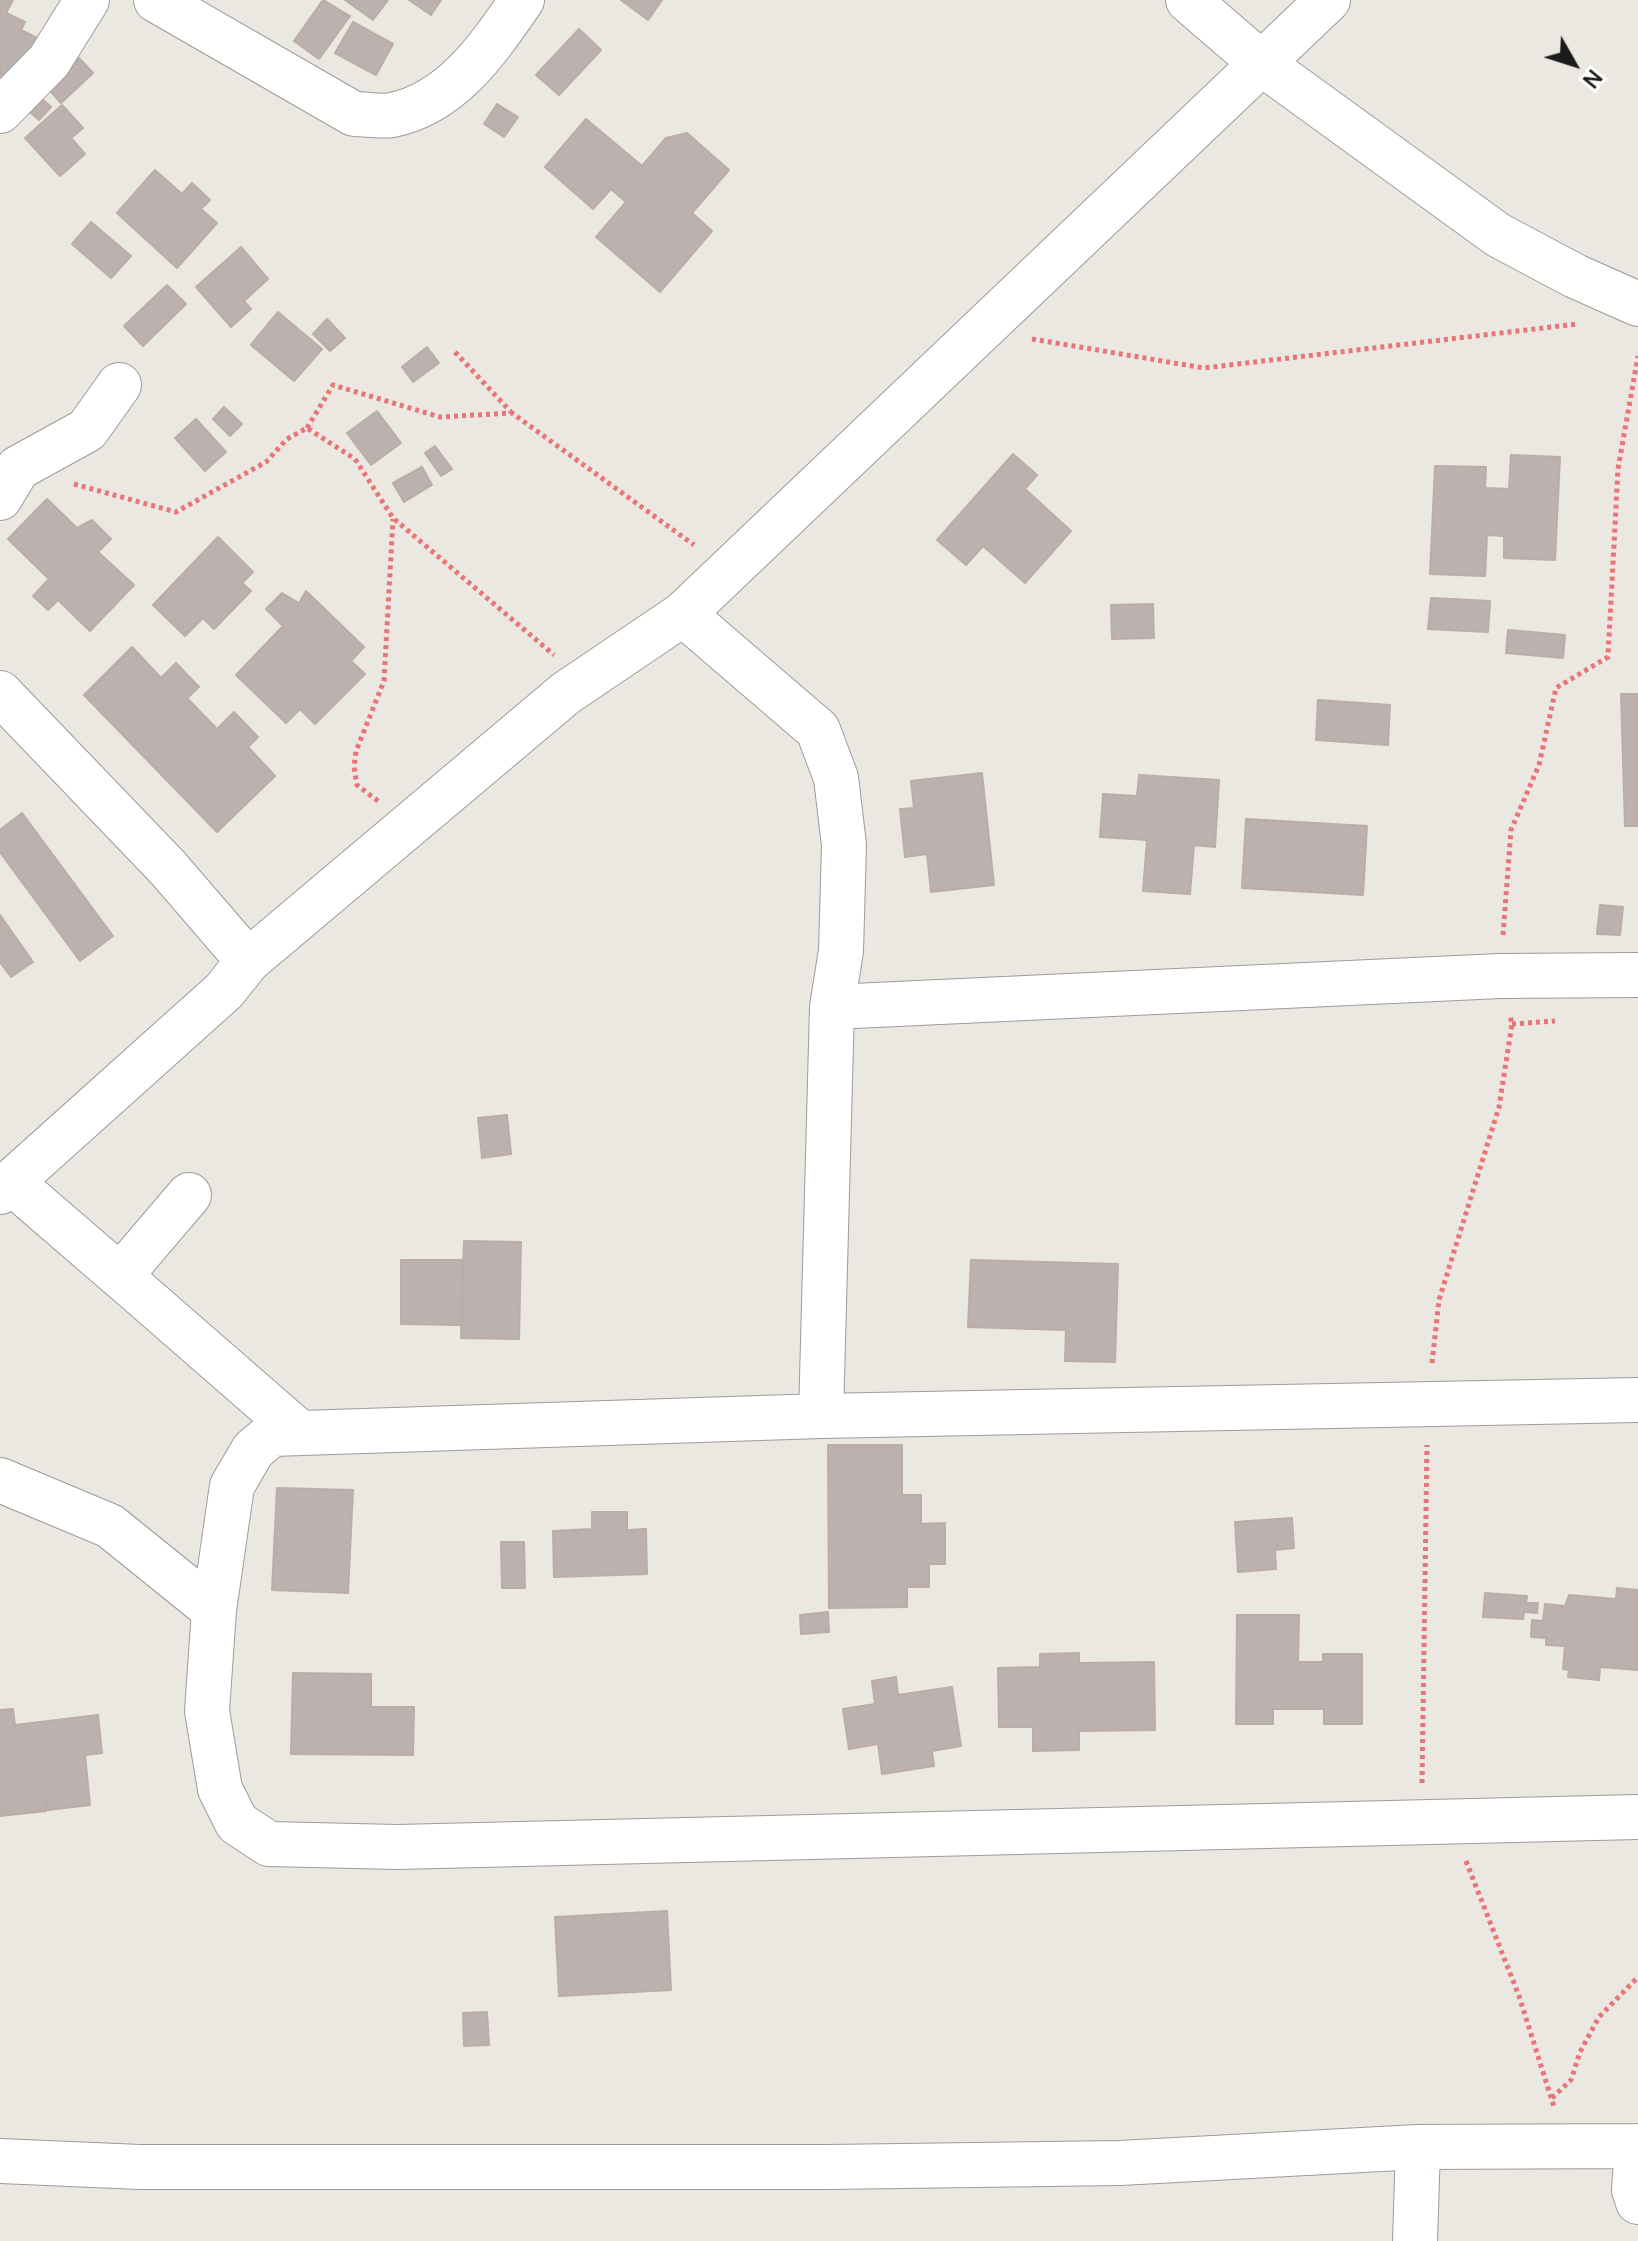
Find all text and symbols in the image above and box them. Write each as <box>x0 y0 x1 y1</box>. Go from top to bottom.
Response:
north arrow <box>1534 24 1614 104</box>
text: N <box>1576 64 1609 95</box>

